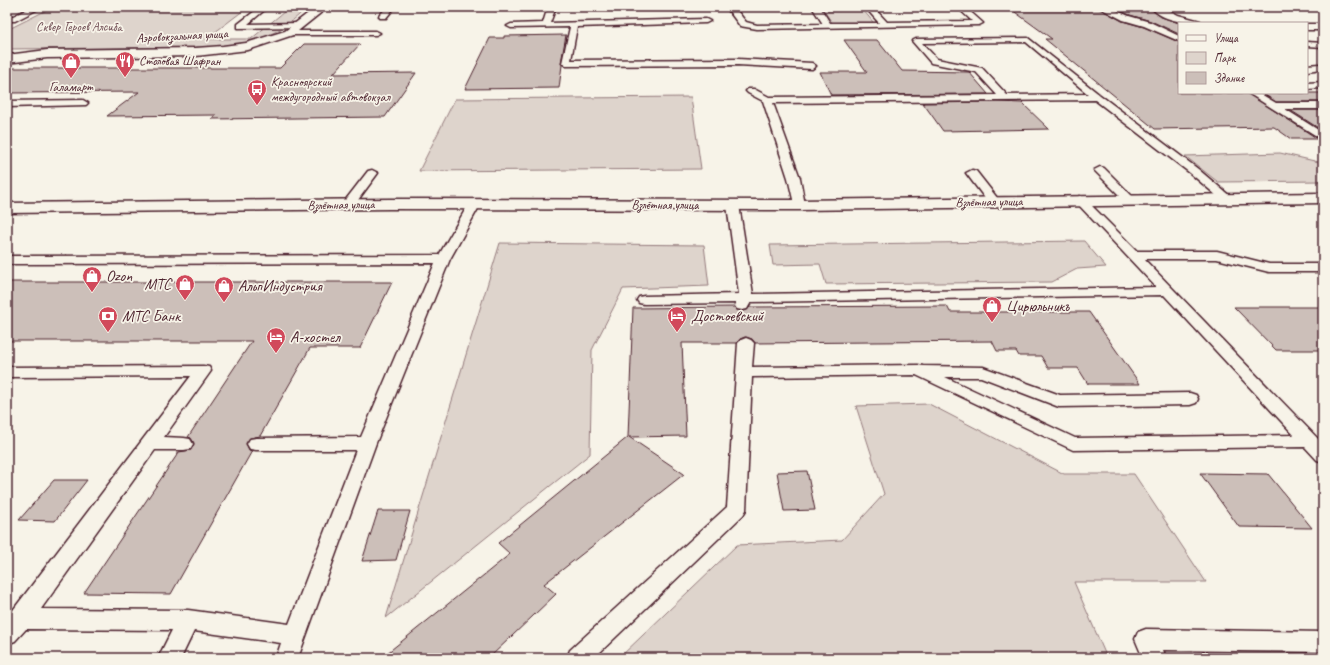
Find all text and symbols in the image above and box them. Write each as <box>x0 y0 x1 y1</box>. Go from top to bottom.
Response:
park label: Сквер Героев Алсиба <box>36 19 124 35</box>
legend <box>1178 22 1308 94</box>
street label: Аэровокзальная улица <box>136 26 229 46</box>
text: Улица <box>1214 30 1239 46</box>
restaurant icon: Столовая Шафран <box>114 50 136 78</box>
text: Парк <box>1214 50 1237 66</box>
shop icon: Галамарт <box>60 51 82 79</box>
place label: Столовая Шафран <box>139 53 222 69</box>
text: Здание <box>1214 70 1245 86</box>
place label: Красноярский междугородный автовокзал <box>271 74 392 105</box>
bus stop icon: Красноярский междугородный автовокзал <box>246 78 268 106</box>
place label: Галамарт <box>49 79 94 95</box>
street label: Взлётная улица <box>955 193 1023 211</box>
street label: Взлётная улица <box>307 196 375 214</box>
street label: Взлётная улица <box>631 197 699 213</box>
shop icon: Ozon <box>81 265 103 293</box>
place label: Ozon <box>106 266 133 286</box>
shop icon: МТС <box>174 273 196 301</box>
place label: МТС <box>144 274 173 294</box>
shop icon: АльпИндустрия <box>213 275 235 303</box>
place label: АльпИндустрия <box>238 276 323 296</box>
shop icon: Цирюльникъ <box>981 295 1003 323</box>
place label: Цирюльникъ <box>1006 296 1070 316</box>
bank icon: МТС Банк <box>97 305 119 333</box>
hotel icon: Достоевский <box>666 305 688 333</box>
place label: МТС Банк <box>122 306 181 326</box>
place label: Достоевский <box>691 306 765 326</box>
hotel icon: А-хостел <box>265 326 287 354</box>
place label: А-хостел <box>290 327 341 347</box>

